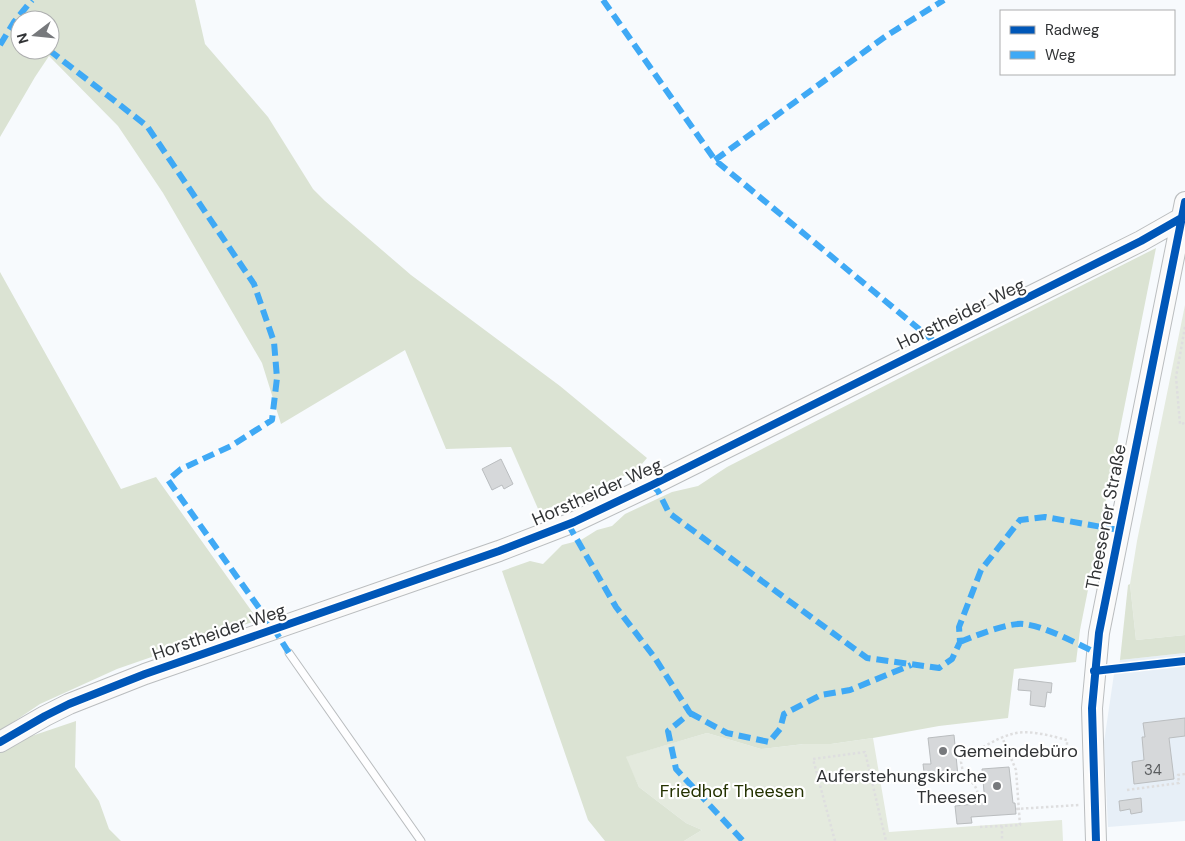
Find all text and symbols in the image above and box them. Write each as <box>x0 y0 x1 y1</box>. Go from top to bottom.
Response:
north arrow <box>10 10 60 60</box>
legend <box>1000 10 1175 75</box>
text: Radweg <box>1045 20 1099 40</box>
text: N <box>12 31 33 46</box>
text: Weg <box>1045 45 1076 65</box>
street label: Horstheider Weg <box>893 273 1029 355</box>
street label: Theesener Straße <box>1080 442 1132 592</box>
street label: Horstheider Weg <box>528 453 666 531</box>
street label: Horstheider Weg <box>149 598 289 666</box>
place label: Gemeindebüro <box>953 739 1078 763</box>
marker: Gemeindebüro <box>937 745 949 757</box>
house number: 34 <box>1144 760 1162 780</box>
place label: Auferstehungskirche Theesen <box>816 764 987 809</box>
park label: Friedhof Theesen <box>660 779 804 803</box>
marker: Auferstehungskirche Theesen <box>991 780 1003 792</box>

